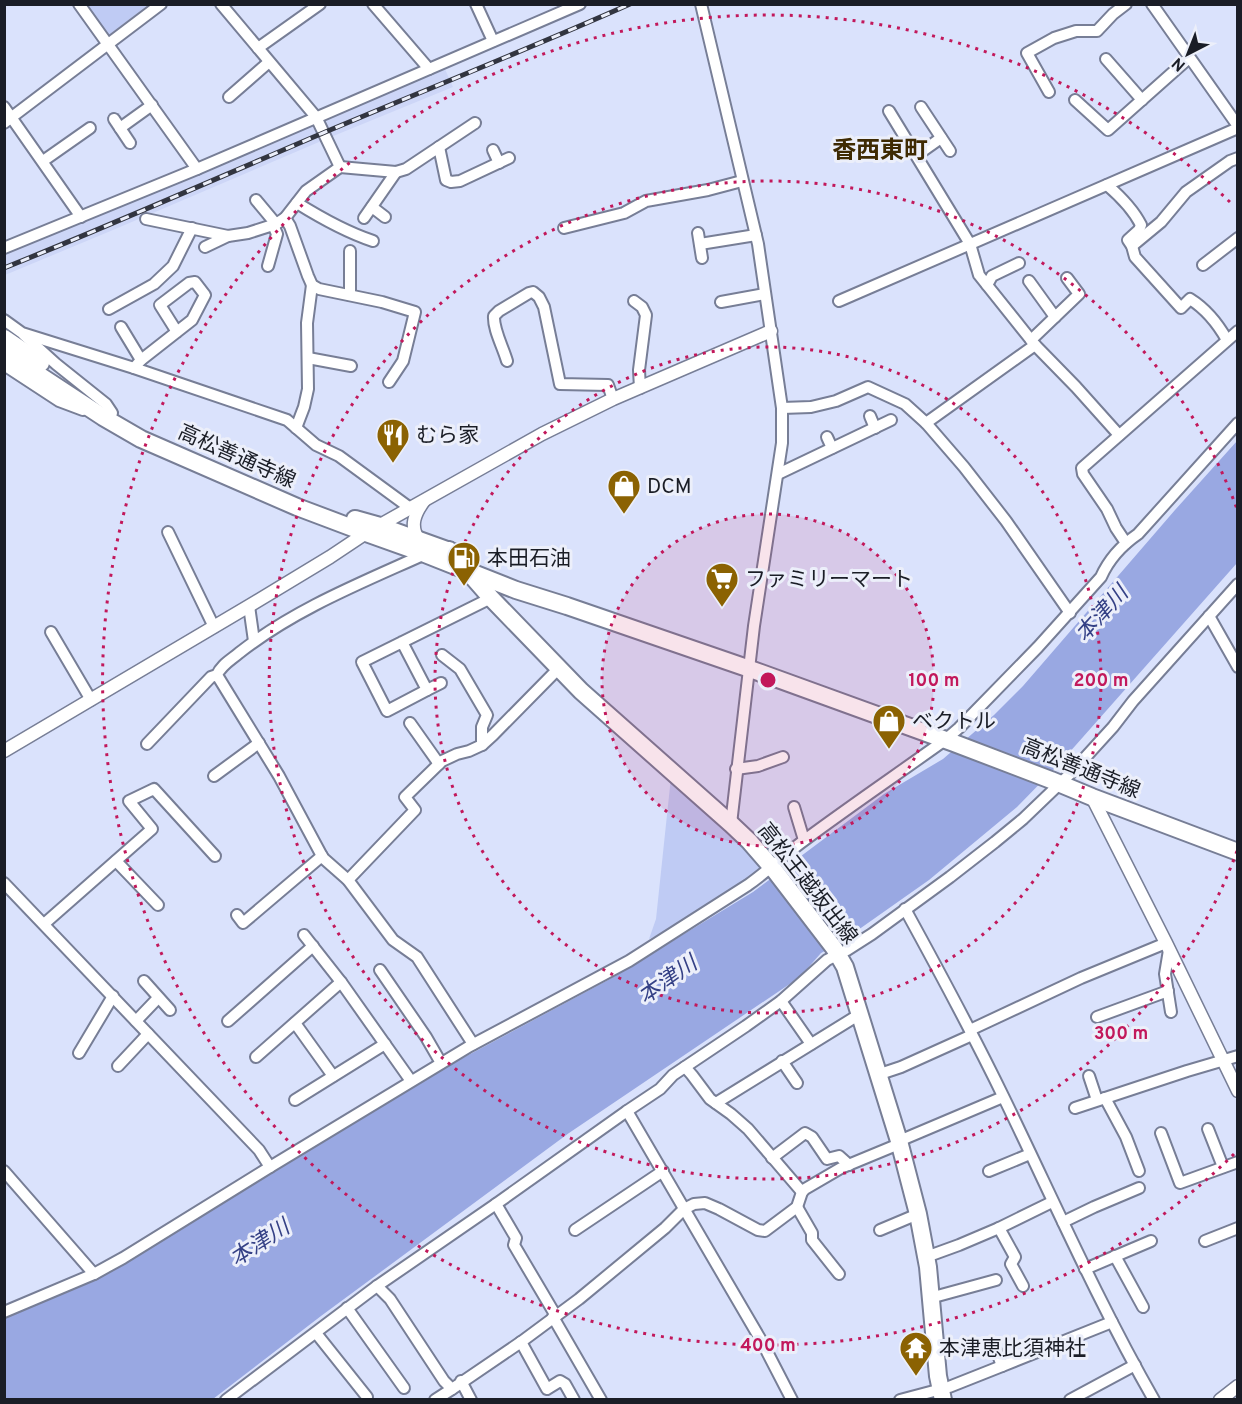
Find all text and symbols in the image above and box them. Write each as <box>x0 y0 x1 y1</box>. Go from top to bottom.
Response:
north arrow <box>1158 24 1218 84</box>
text: N <box>1168 52 1190 75</box>
district label: 香西東町 <box>832 137 928 167</box>
restaurant icon: むら家 <box>375 417 411 464</box>
street label: 高松善通寺線 <box>173 419 299 495</box>
place label: むら家 <box>416 423 479 450</box>
shop icon: DCM <box>606 468 642 515</box>
place label: DCM <box>647 474 692 501</box>
fuel station icon: 本田石油 <box>446 540 482 587</box>
place label: 本田石油 <box>487 546 571 573</box>
supermarket icon: ファミリーマート <box>704 561 740 608</box>
place label: ファミリーマート <box>745 567 913 594</box>
water label: 本津川 <box>1071 580 1136 648</box>
centre of rings <box>758 670 778 690</box>
text: 100 m <box>908 670 960 693</box>
text: 200 m <box>1073 670 1129 693</box>
shop icon: ベクトル <box>871 703 907 750</box>
place label: ベクトル <box>912 709 996 736</box>
street label: 高松善通寺線 <box>1017 733 1144 806</box>
street label: 高松王越坂出線 <box>751 818 863 950</box>
water label: 本津川 <box>634 950 705 1011</box>
text: 300 m <box>1094 1023 1148 1046</box>
water label: 本津川 <box>225 1214 297 1273</box>
temple icon: 本津恵比須神社 <box>898 1330 934 1377</box>
text: 400 m <box>740 1335 796 1358</box>
place label: 本津恵比須神社 <box>939 1336 1086 1363</box>

